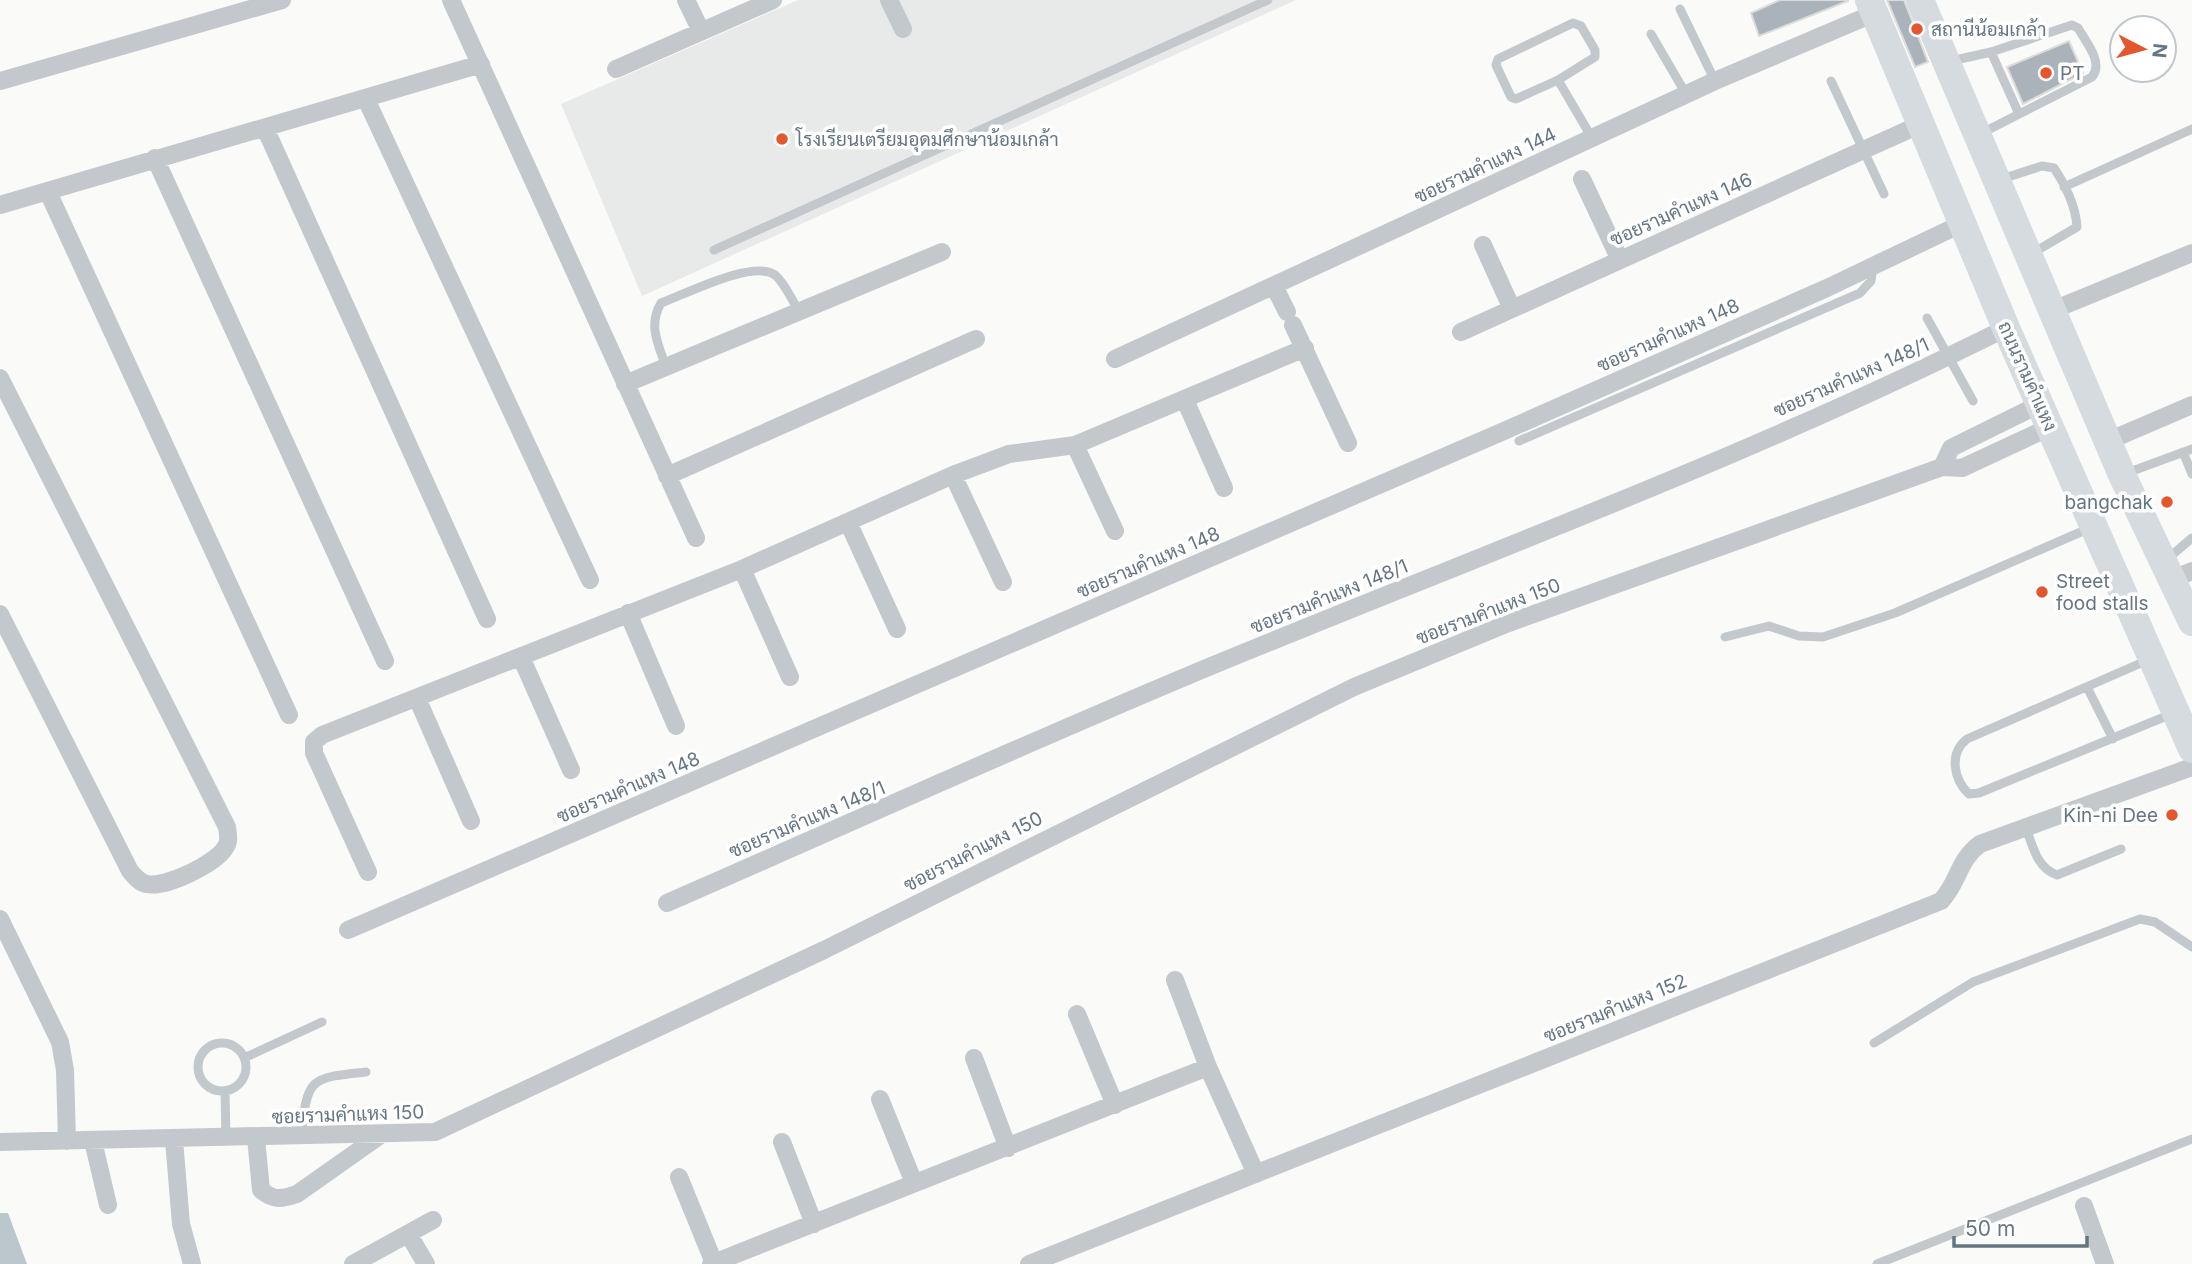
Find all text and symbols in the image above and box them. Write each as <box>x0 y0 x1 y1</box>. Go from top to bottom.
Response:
north arrow <box>2108 14 2178 84</box>
place label: สถานีน้อมเกล้า <box>1931 17 2046 41</box>
marker: สถานีน้อมเกล้า <box>1909 21 1925 37</box>
text: N <box>2147 42 2172 59</box>
place label: PT <box>2060 62 2084 85</box>
marker: PT <box>2038 65 2054 81</box>
street label: ซอยรามคำแหง 144 <box>1411 123 1560 208</box>
place label: โรงเรียนเตรียมอุดมศึกษาน้อมเกล้า <box>795 127 1059 152</box>
marker: โรงเรียนเตรียมอุดมศึกษาน้อมเกล้า <box>774 131 790 147</box>
street label: ซอยรามคำแหง 146 <box>1606 168 1756 251</box>
street label: ซอยรามคำแหง 148 <box>1594 294 1743 377</box>
street label: ถนนรามคำแหง <box>1993 318 2062 435</box>
street label: ซอยรามคำแหง 148/1 <box>1770 333 1933 422</box>
place label: bangchak <box>2064 491 2154 514</box>
marker: bangchak <box>2159 494 2175 510</box>
street label: ซอยรามคำแหง 148 <box>1073 522 1223 603</box>
street label: ซอยรามคำแหง 148/1 <box>1247 554 1411 639</box>
place label: Street food stalls <box>2056 570 2148 615</box>
street label: ซอยรามคำแหง 150 <box>1413 573 1564 650</box>
marker: Street food stalls <box>2034 584 2050 600</box>
street label: ซอยรามคำแหง 148 <box>553 747 703 828</box>
street label: ซอยรามคำแหง 148/1 <box>725 776 889 863</box>
place label: Kin-ni Dee <box>2063 804 2158 827</box>
street label: ซอยรามคำแหง 150 <box>900 807 1047 896</box>
marker: Kin-ni Dee <box>2164 807 2180 823</box>
street label: ซอยรามคำแหง 152 <box>1540 969 1690 1048</box>
street label: ซอยรามคำแหง 150 <box>271 1100 425 1129</box>
scale bar <box>1954 1204 2087 1248</box>
text: 50 m <box>1965 1216 2015 1241</box>

